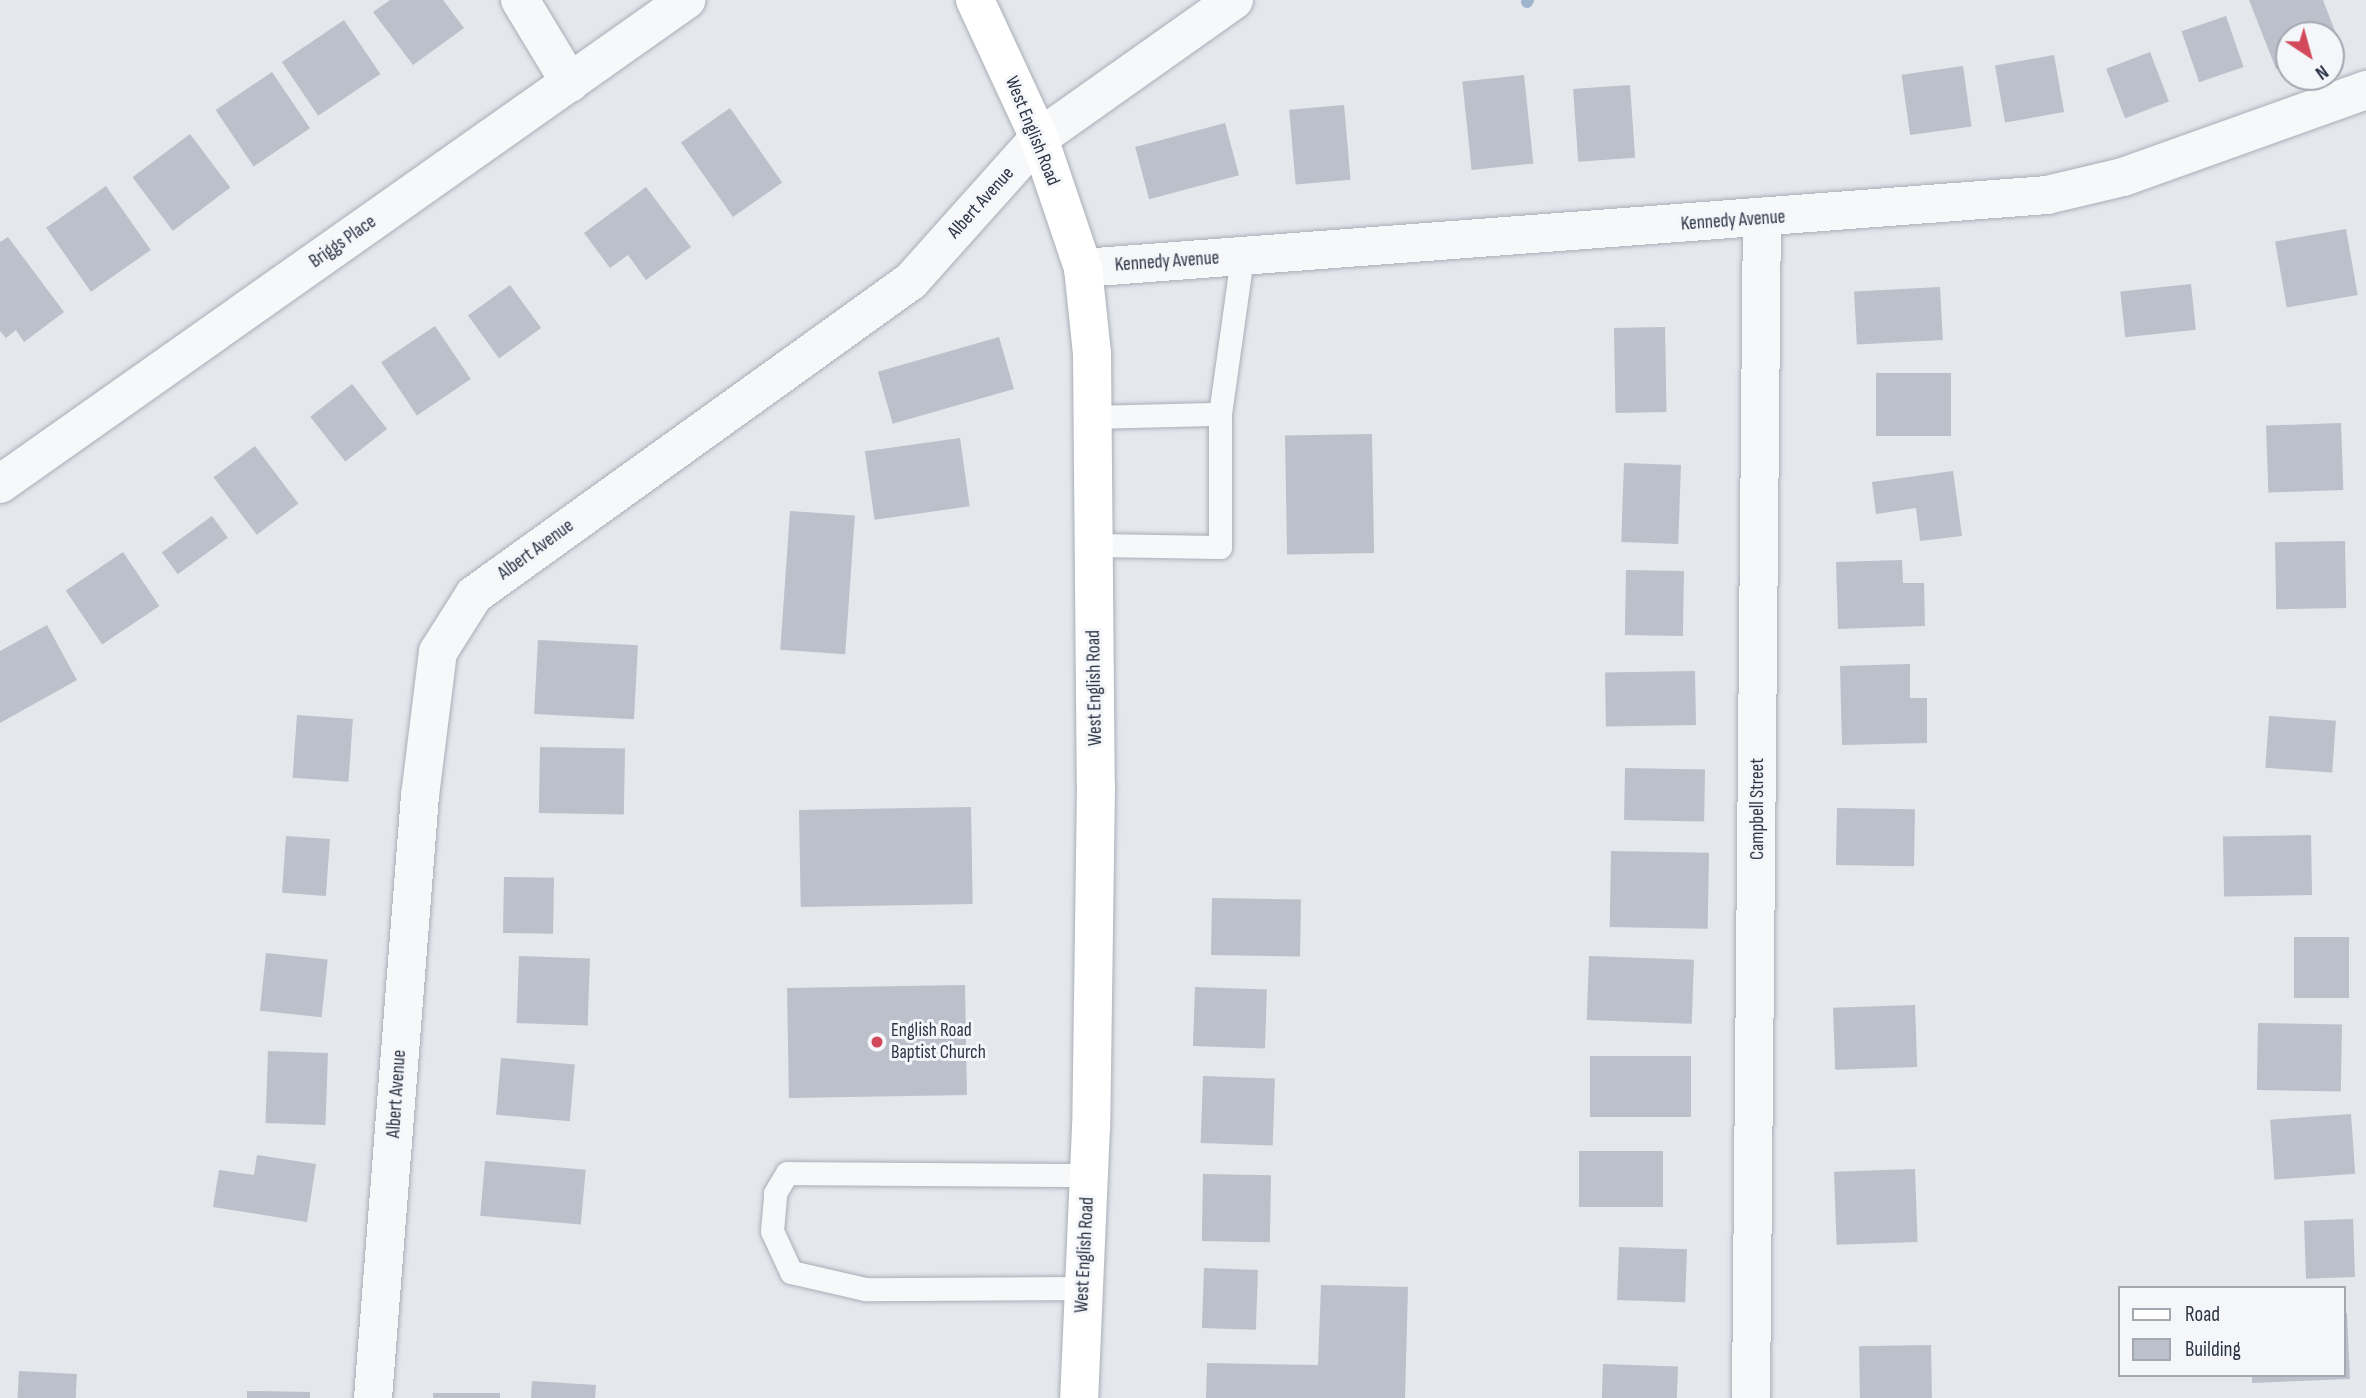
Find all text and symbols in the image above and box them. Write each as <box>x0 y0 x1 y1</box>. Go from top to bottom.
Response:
north arrow <box>2275 21 2345 91</box>
text: N <box>2311 59 2332 84</box>
street label: West English Road <box>1000 73 1064 189</box>
street label: Albert Avenue <box>943 163 1019 243</box>
street label: Kennedy Avenue <box>1680 206 1786 236</box>
street label: Briggs Place <box>305 211 381 273</box>
street label: Kennedy Avenue <box>1114 247 1220 277</box>
street label: Albert Avenue <box>494 515 578 585</box>
street label: West English Road <box>1083 630 1107 746</box>
street label: Campbell Street <box>1747 758 1769 860</box>
place label: English Road Baptist Church <box>891 1020 986 1064</box>
marker: English Road Baptist Church <box>869 1034 885 1050</box>
street label: Albert Avenue <box>383 1049 411 1139</box>
street label: West English Road <box>1071 1197 1099 1313</box>
legend <box>2118 1286 2345 1377</box>
text: Road <box>2185 1302 2220 1327</box>
text: Building <box>2185 1337 2241 1362</box>

